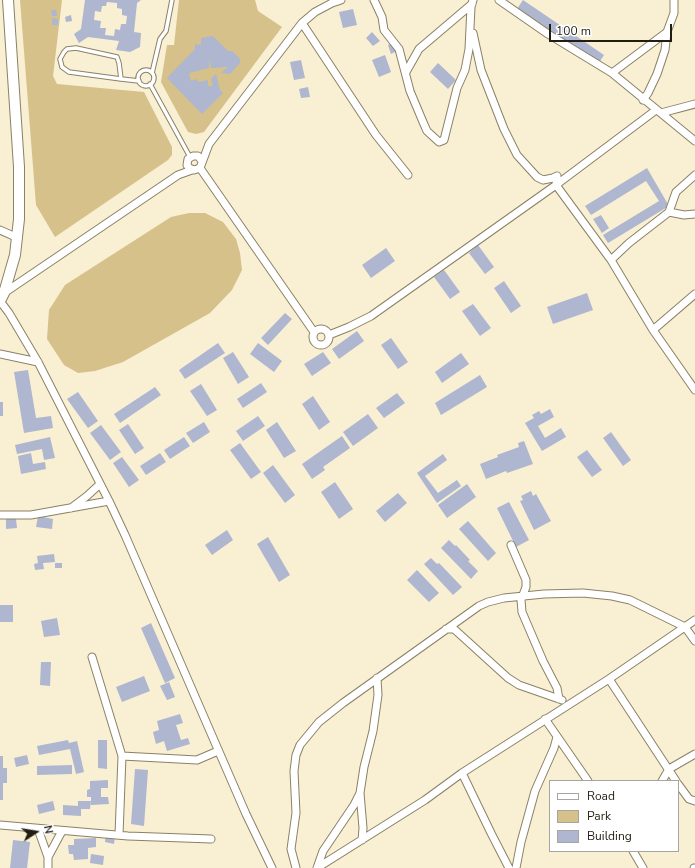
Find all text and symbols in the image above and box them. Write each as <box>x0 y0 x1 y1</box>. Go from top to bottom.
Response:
scale bar <box>551 16 674 42</box>
text: 100 m <box>556 23 591 39</box>
legend <box>549 780 679 852</box>
text: Road <box>587 788 615 804</box>
text: Park <box>587 808 611 824</box>
north arrow <box>16 812 56 852</box>
text: N <box>40 824 56 835</box>
text: Building <box>587 828 632 844</box>

